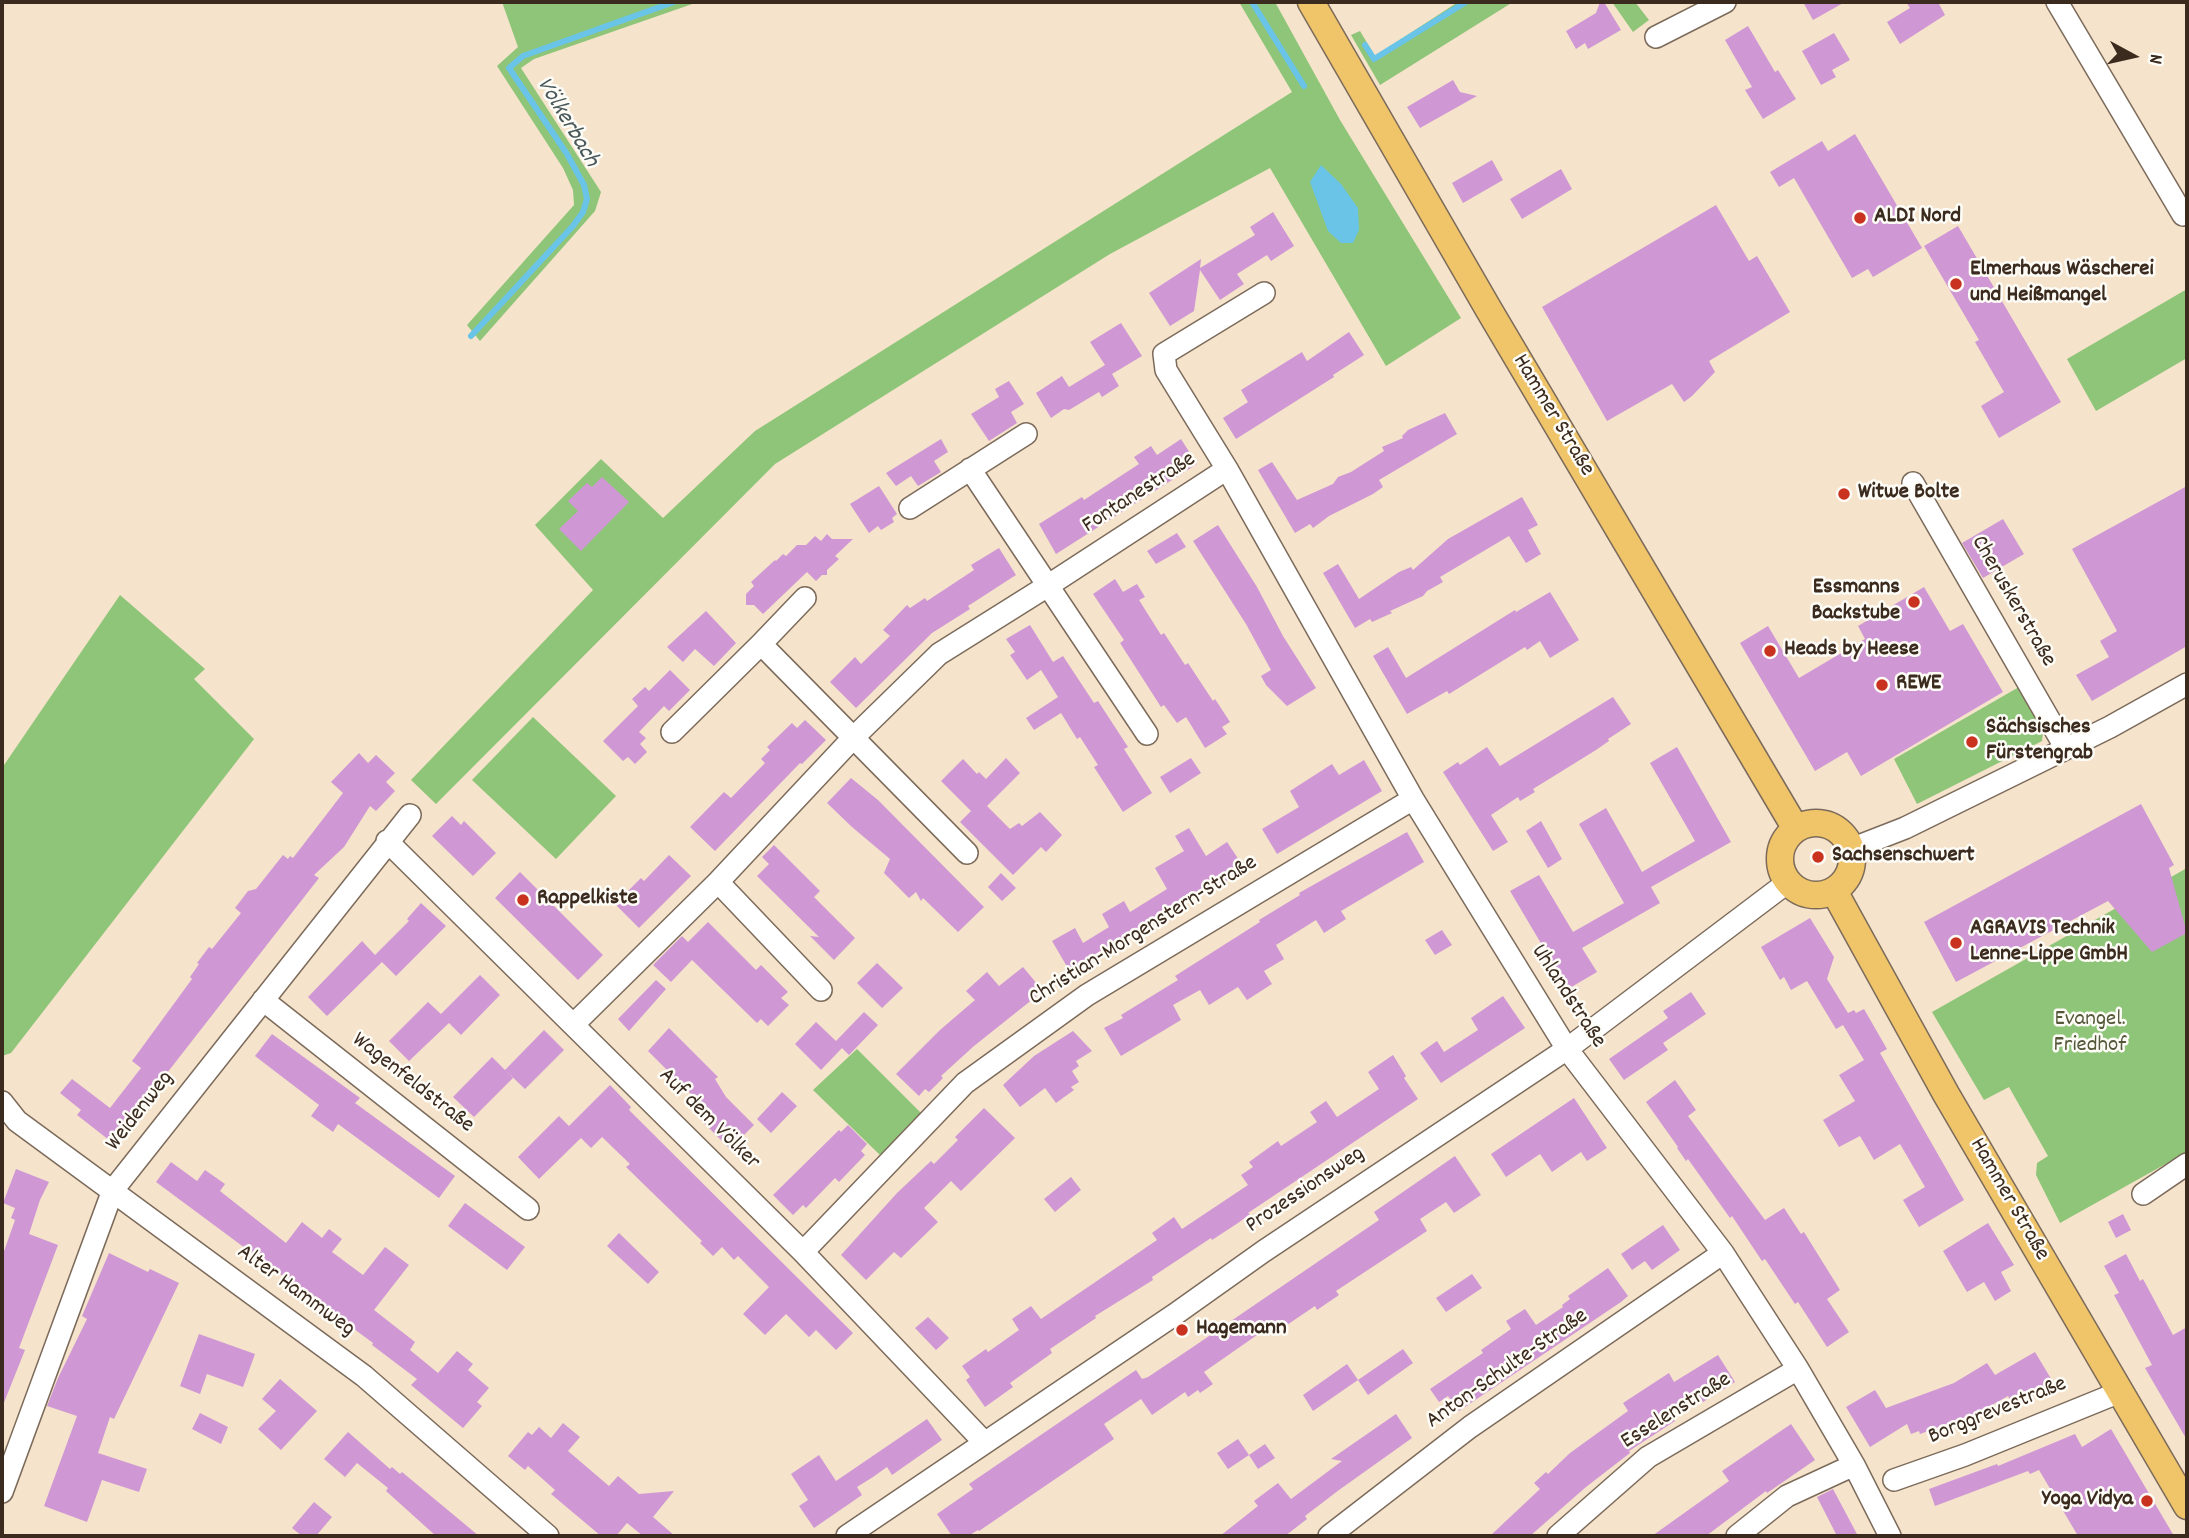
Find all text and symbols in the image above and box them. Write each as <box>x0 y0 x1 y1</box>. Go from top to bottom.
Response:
north arrow <box>2098 21 2168 91</box>
text: N <box>2140 52 2168 66</box>
water label: Völkerbach <box>528 73 604 173</box>
place label: ALDI Nord <box>1874 204 1961 232</box>
marker: ALDI Nord <box>1852 210 1868 226</box>
place label: Elmerhaus Wäscherei und Heißmangel <box>1970 257 2154 311</box>
marker: Elmerhaus Wäscherei und Heißmangel <box>1948 276 1964 292</box>
street label: Hammer Straße <box>1505 350 1599 482</box>
street label: Fontanestraße <box>1078 447 1202 541</box>
place label: Witwe Bolte <box>1858 480 1959 508</box>
marker: Witwe Bolte <box>1836 486 1852 502</box>
street label: Cheruskerstraße <box>1963 532 2061 672</box>
place label: Essmanns Backstube <box>1811 575 1900 629</box>
marker: Essmanns Backstube <box>1906 594 1922 610</box>
place label: Heads by Heese <box>1784 637 1919 665</box>
marker: Heads by Heese <box>1762 643 1778 659</box>
place label: REWE <box>1896 671 1941 699</box>
marker: REWE <box>1874 677 1890 693</box>
place label: Sächsisches Fürstengrab <box>1986 715 2093 769</box>
marker: Sächsisches Fürstengrab <box>1964 734 1980 750</box>
place label: Sachsenschwert <box>1832 843 1975 871</box>
marker: Sachsenschwert <box>1810 849 1826 865</box>
street label: Christian-Morgenstern-Straße <box>1025 850 1263 1014</box>
place label: Rappelkiste <box>537 886 638 914</box>
marker: Rappelkiste <box>515 892 531 908</box>
place label: AGRAVIS Technik Lenne-Lippe GmbH <box>1970 916 2128 970</box>
marker: AGRAVIS Technik Lenne-Lippe GmbH <box>1948 935 1964 951</box>
street label: Uhlandstraße <box>1523 940 1611 1054</box>
park label: Evangel. Friedhof <box>2054 1007 2126 1061</box>
street label: Wagenfeldstraße <box>345 1028 479 1140</box>
street label: Auf dem Völker <box>651 1063 765 1177</box>
street label: Weidenweg <box>101 1066 181 1158</box>
street label: Hammer Straße <box>1962 1134 2054 1266</box>
street label: Prozessionsweg <box>1241 1141 1371 1241</box>
street label: Alter Hammweg <box>230 1240 360 1344</box>
street label: Anton-Schulte-Straße <box>1422 1304 1594 1436</box>
place label: Hagemann <box>1196 1316 1287 1344</box>
marker: Hagemann <box>1174 1322 1190 1338</box>
street label: Esselenstraße <box>1617 1367 1737 1457</box>
street label: Borggrevestraße <box>1925 1372 2071 1452</box>
place label: Yoga Vidya <box>2042 1487 2133 1515</box>
marker: Yoga Vidya <box>2139 1493 2155 1509</box>

